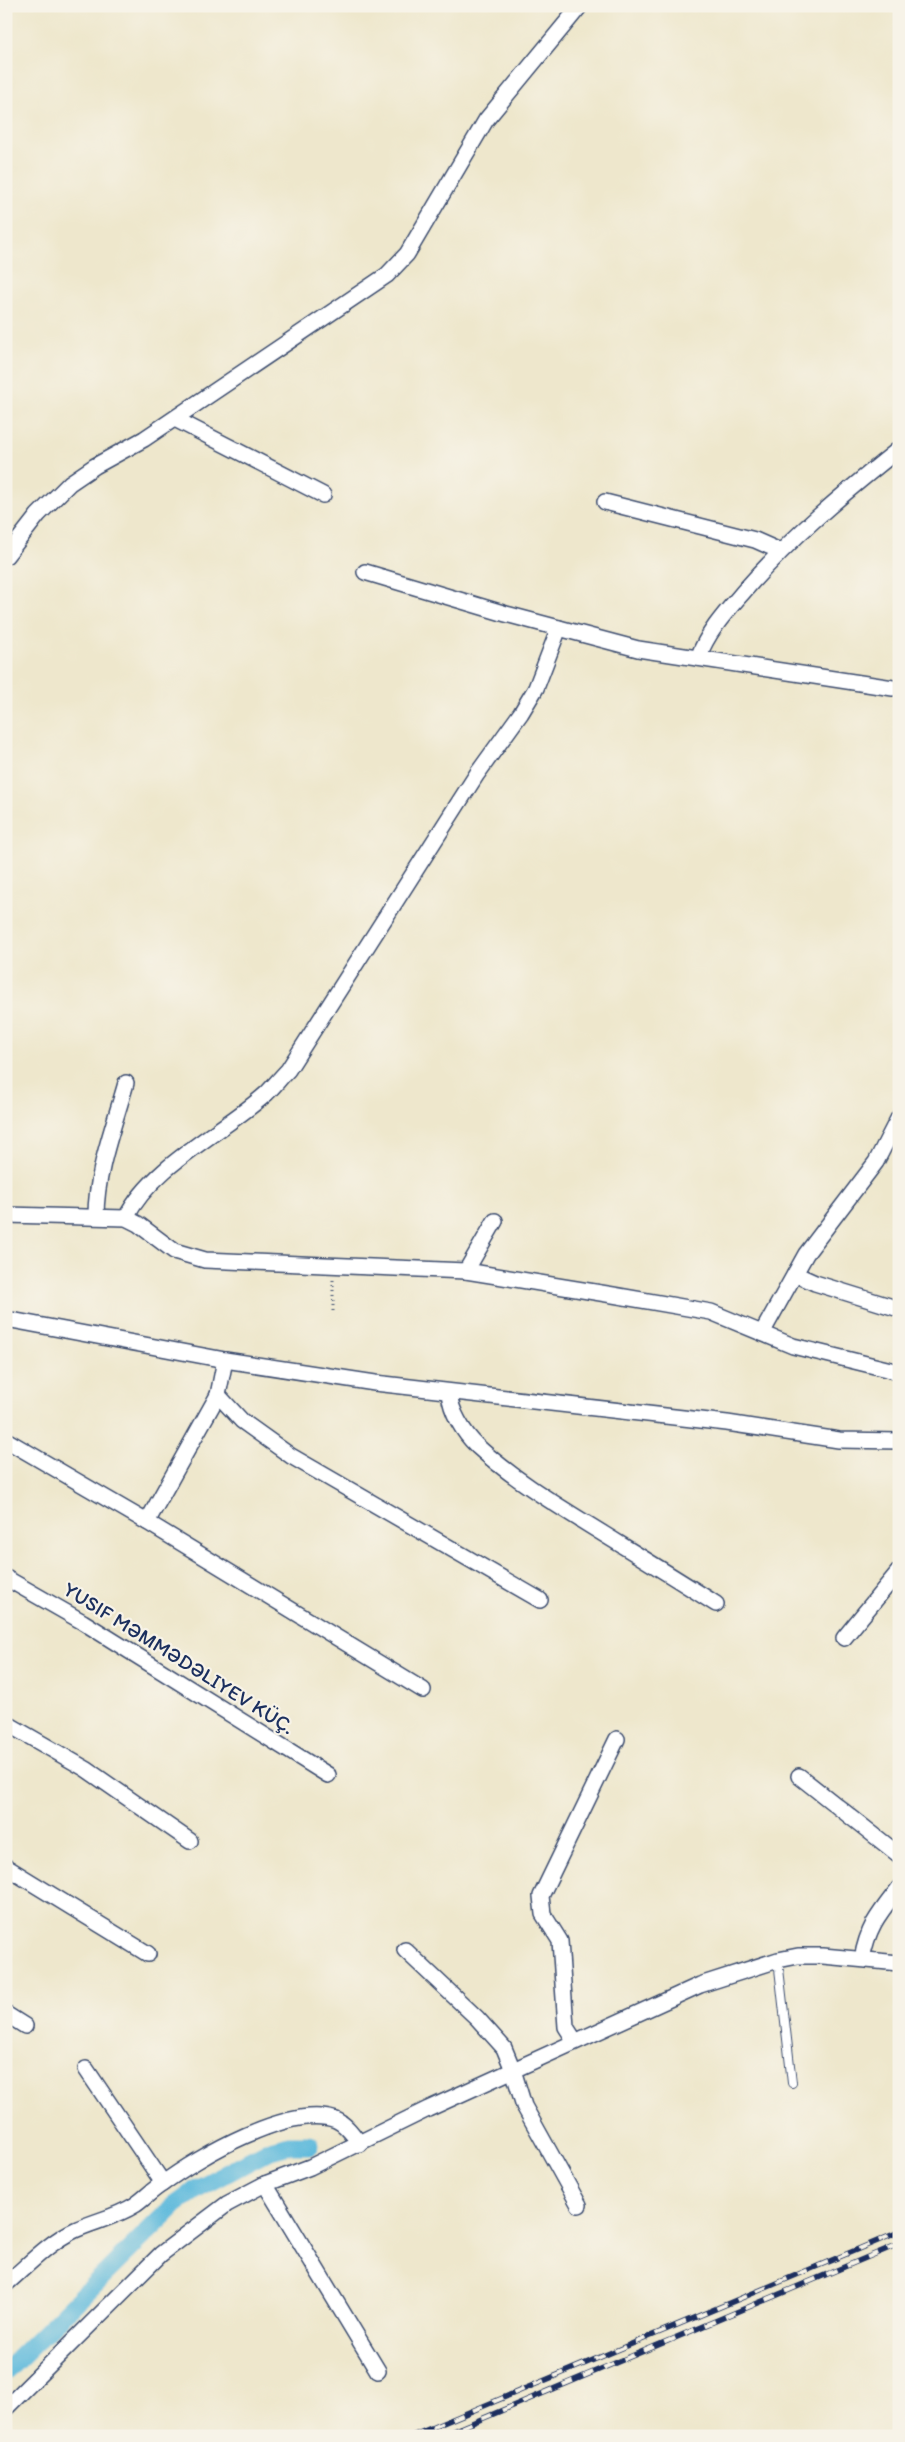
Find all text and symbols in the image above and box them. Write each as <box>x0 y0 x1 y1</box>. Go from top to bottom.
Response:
street label: YUSIF MƏMMƏDƏLIYEV KÜÇ. <box>59 1576 300 1739</box>

